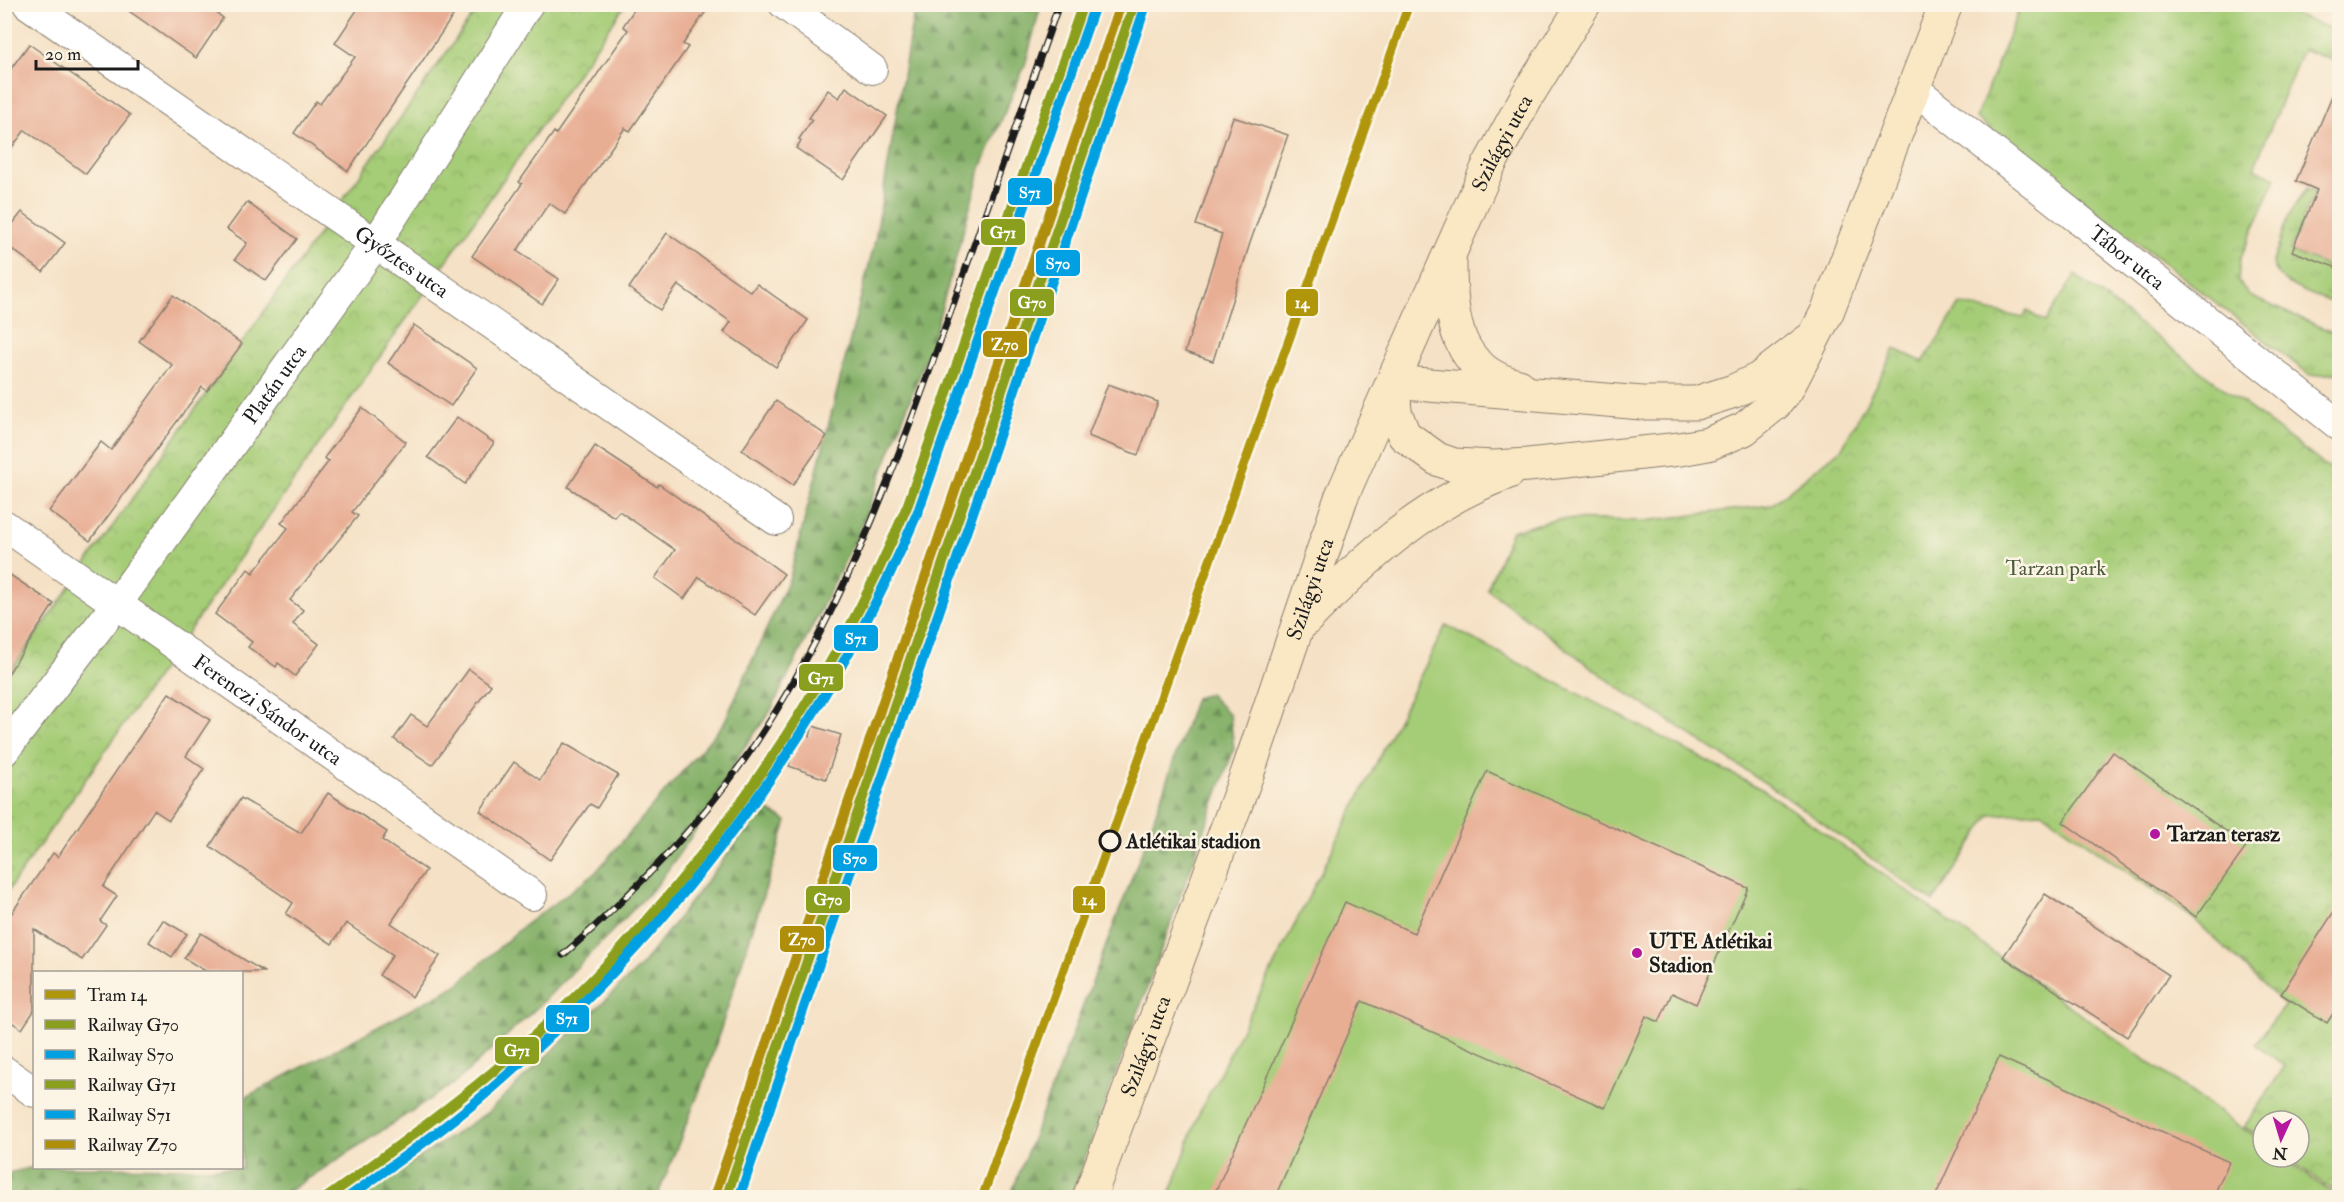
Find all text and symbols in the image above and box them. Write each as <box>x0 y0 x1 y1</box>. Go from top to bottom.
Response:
scale bar <box>36 33 138 71</box>
text: 20 m <box>45 43 81 66</box>
street label: Szilágyi utca <box>1466 90 1539 196</box>
line badge: S71 <box>1007 177 1053 206</box>
text: S71 <box>1019 183 1041 203</box>
line badge: G71 <box>980 218 1026 246</box>
street label: Győztes utca <box>349 220 454 304</box>
street label: Tábor utca <box>2083 220 2170 296</box>
text: G71 <box>990 223 1017 243</box>
line badge: S70 <box>1035 249 1081 277</box>
text: S70 <box>1046 254 1070 274</box>
line badge: G70 <box>1009 288 1055 317</box>
line badge: 14 <box>1285 288 1319 317</box>
text: G70 <box>1018 293 1046 313</box>
text: 14 <box>1295 293 1311 313</box>
line badge: Z70 <box>982 330 1028 358</box>
text: Z70 <box>991 335 1019 355</box>
street label: Platán utca <box>237 339 313 429</box>
street label: Szilágyi utca <box>1281 534 1341 644</box>
park label: Tarzan park <box>2006 555 2106 582</box>
line badge: S71 <box>833 624 879 652</box>
text: S71 <box>845 629 867 649</box>
street label: Ferenczi Sándor utca <box>188 649 348 772</box>
line badge: G71 <box>798 663 844 692</box>
text: G71 <box>808 669 835 689</box>
place label: Tarzan terasz <box>2166 821 2281 848</box>
marker: Tarzan terasz <box>2148 827 2162 841</box>
place label: Atlétikai stadion <box>1125 828 1261 855</box>
marker: Atlétikai stadion <box>1099 830 1121 852</box>
line badge: S70 <box>832 844 878 872</box>
text: S70 <box>843 849 867 869</box>
line badge: G70 <box>805 885 851 914</box>
line badge: 14 <box>1072 885 1106 914</box>
text: G70 <box>814 890 842 910</box>
text: 14 <box>1082 890 1098 910</box>
line badge: Z70 <box>779 925 825 953</box>
place label: UTE Atlétikai Stadion <box>1649 928 1773 979</box>
text: Z70 <box>788 930 816 950</box>
marker: UTE Atlétikai Stadion <box>1630 946 1644 960</box>
legend <box>33 971 243 1169</box>
text: Tram 14 <box>87 984 148 1007</box>
street label: Szilágyi utca <box>1115 992 1177 1101</box>
line badge: S71 <box>545 1004 590 1033</box>
text: S71 <box>556 1009 578 1029</box>
text: Railway G70 <box>87 1014 179 1037</box>
line badge: G71 <box>494 1036 540 1065</box>
text: G71 <box>504 1041 531 1061</box>
text: Railway S70 <box>87 1044 174 1067</box>
text: Railway G71 <box>87 1074 176 1097</box>
text: Railway S71 <box>87 1104 171 1127</box>
north arrow <box>2251 1109 2311 1169</box>
text: Railway Z70 <box>87 1134 177 1157</box>
text: N <box>2272 1142 2289 1164</box>

